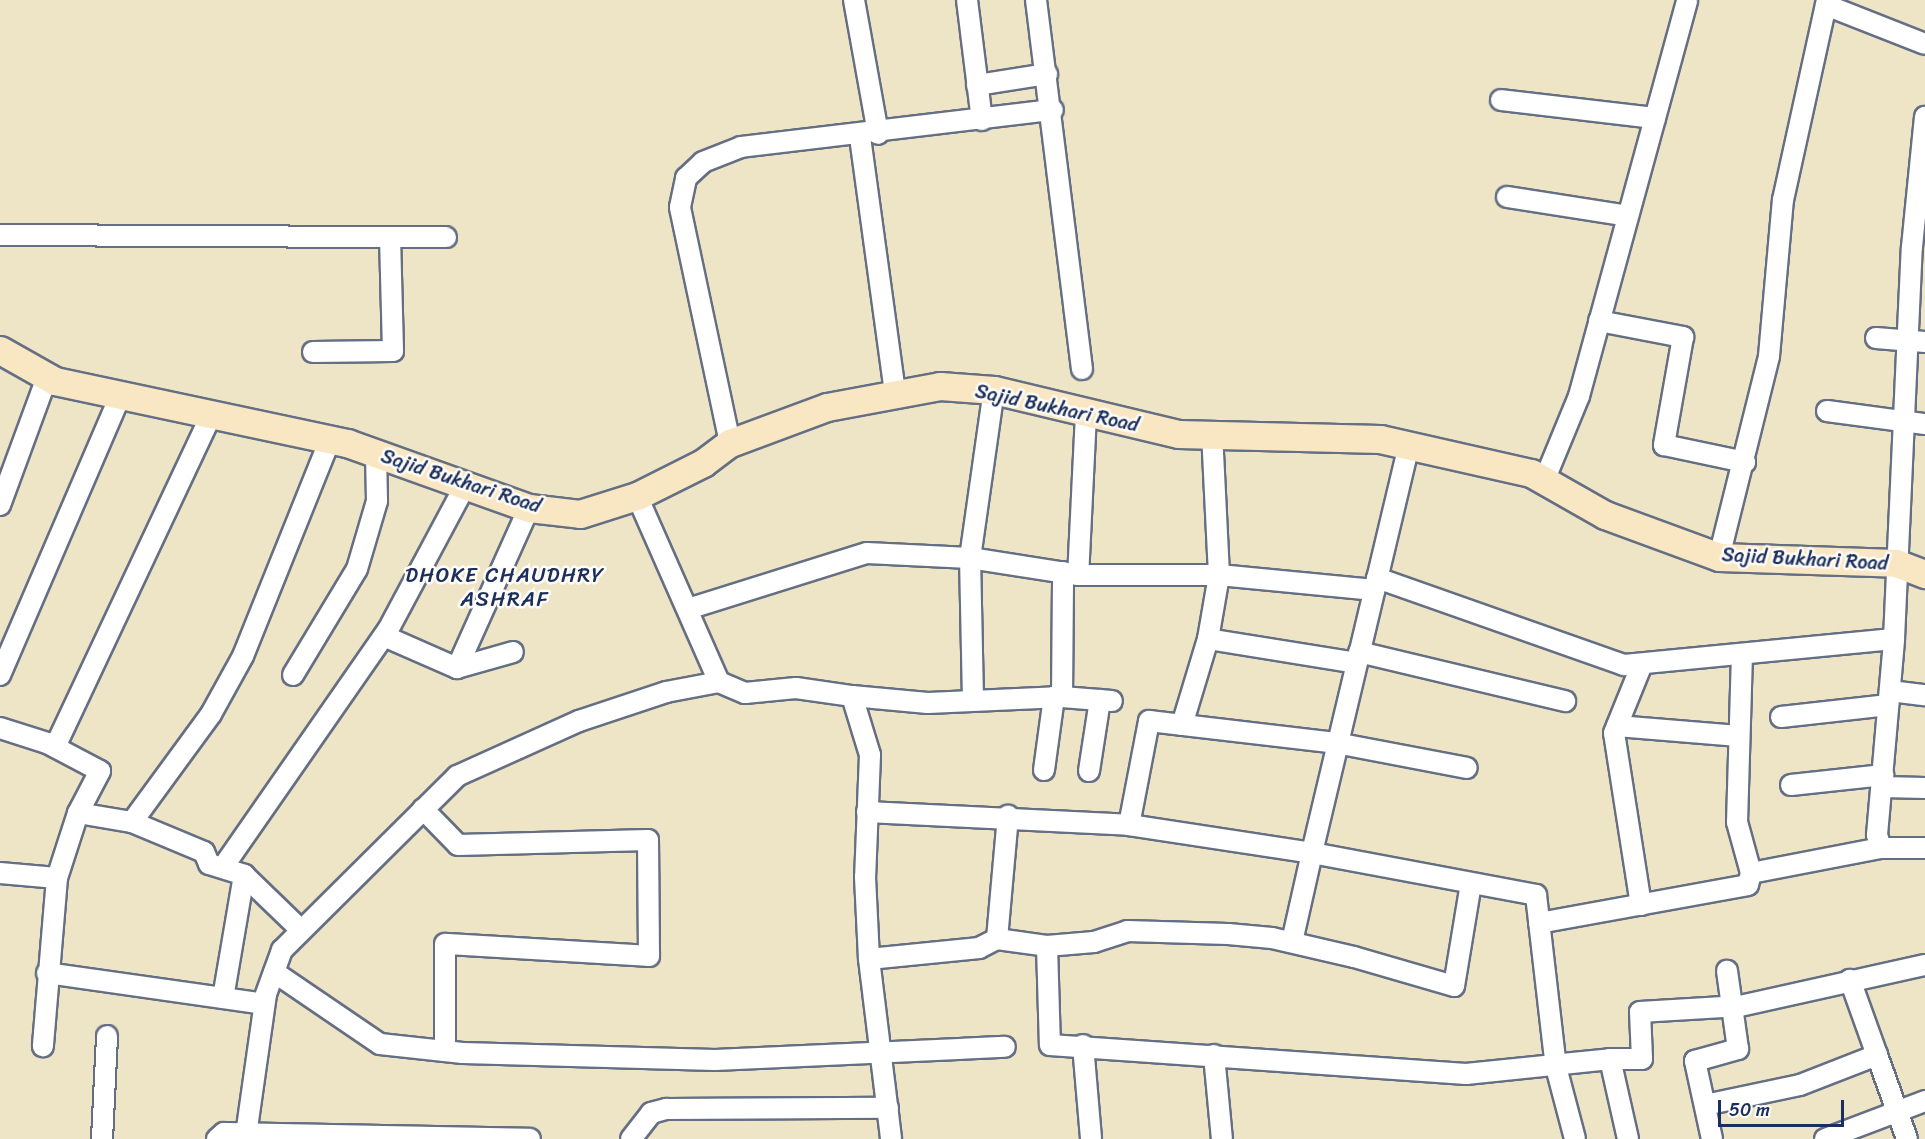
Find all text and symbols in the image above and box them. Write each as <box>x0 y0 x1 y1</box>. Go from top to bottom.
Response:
street label: Sajid Bukhari Road <box>973 379 1141 437</box>
street label: Sajid Bukhari Road <box>378 444 544 518</box>
street label: Sajid Bukhari Road <box>1721 543 1889 575</box>
district label: DHOKE CHAUDHRY ASHRAF <box>405 562 605 612</box>
scale bar <box>1721 1088 1847 1126</box>
text: 50 m <box>1729 1094 1770 1126</box>

